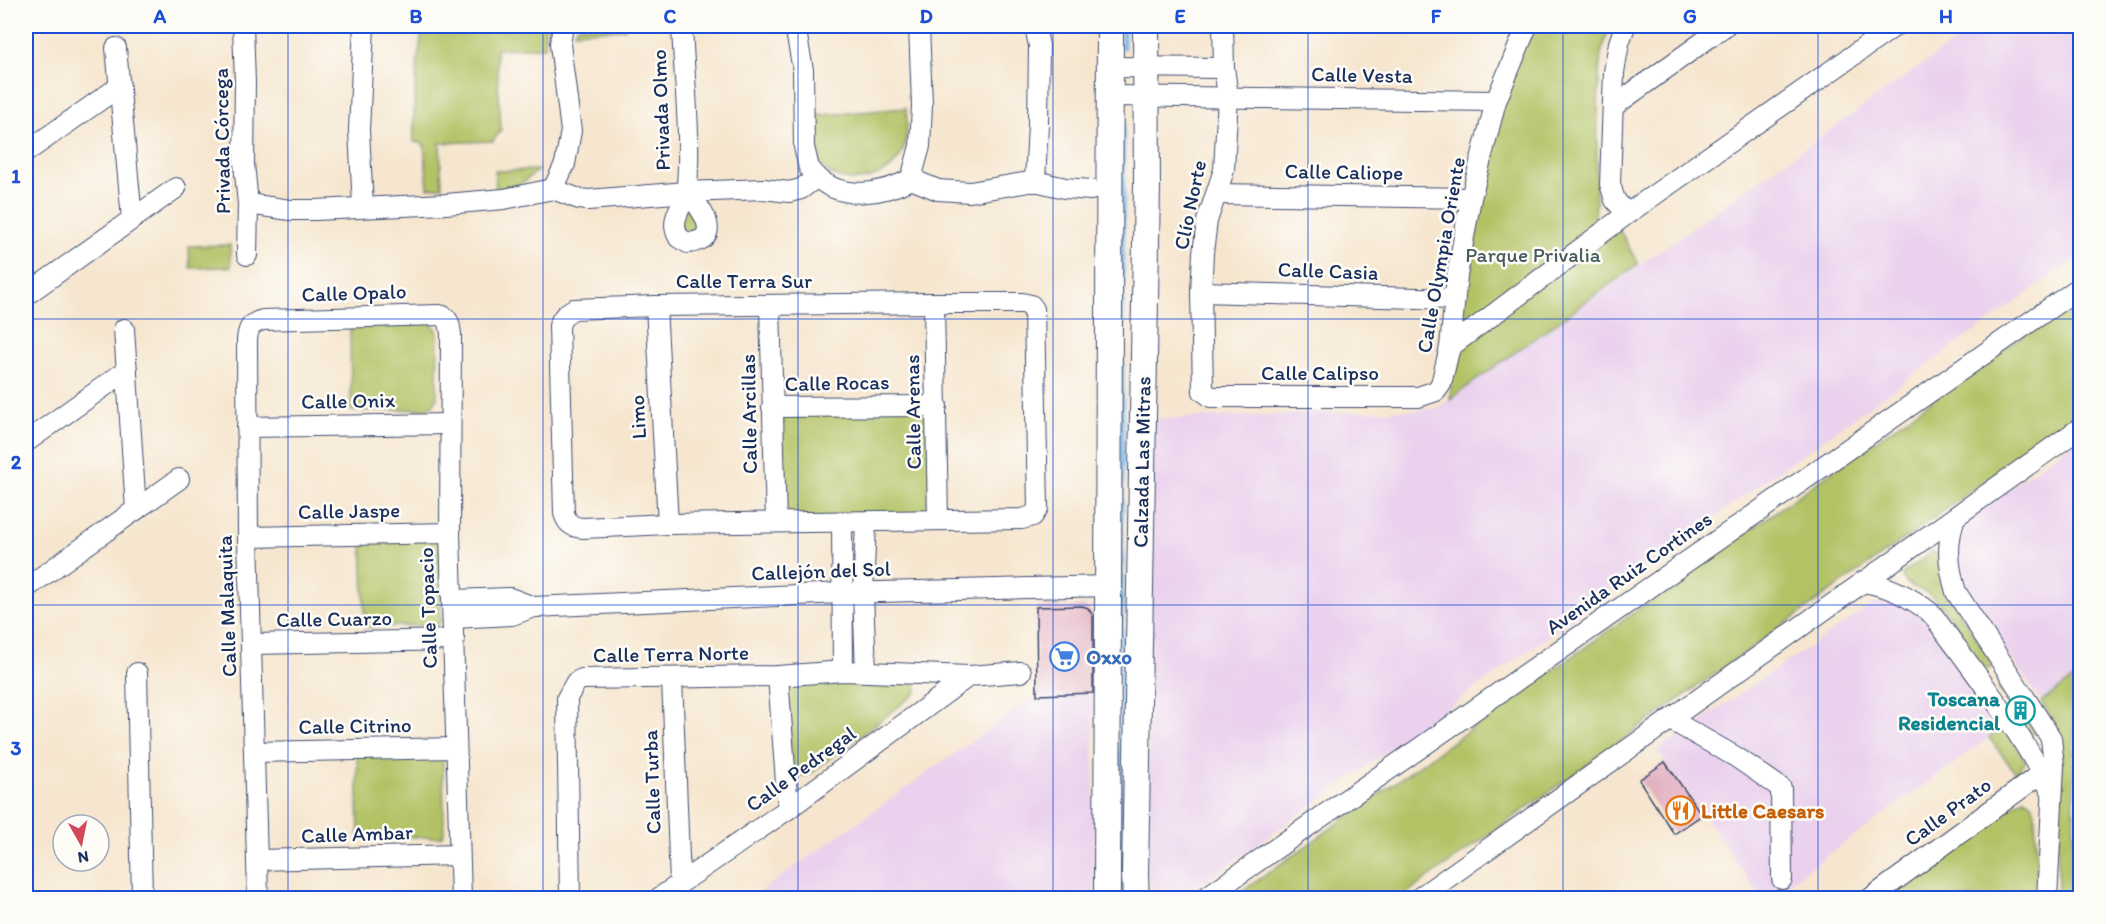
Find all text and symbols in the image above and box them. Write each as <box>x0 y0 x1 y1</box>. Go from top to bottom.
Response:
text: A <box>153 4 167 28</box>
text: B <box>410 4 423 28</box>
text: C <box>664 4 677 28</box>
text: D <box>919 4 933 28</box>
text: E <box>1174 4 1186 28</box>
text: F <box>1431 4 1442 28</box>
text: G <box>1683 4 1697 28</box>
text: H <box>1939 4 1953 28</box>
street label: Privada Olmo <box>646 49 675 171</box>
street label: Calle Vesta <box>1311 61 1413 88</box>
street label: Privada Córcega <box>208 68 235 214</box>
street label: Calle Olympia Oriente <box>1411 155 1470 355</box>
street label: Clío Norte <box>1168 158 1211 252</box>
street label: Calle Caliope <box>1284 158 1404 185</box>
text: 1 <box>11 164 21 188</box>
park label: Parque Privalia <box>1465 242 1601 267</box>
street label: Calle Casia <box>1277 256 1379 285</box>
street label: Calle Terra Sur <box>676 268 812 293</box>
street label: Calle Opalo <box>301 278 407 307</box>
street label: Calle Arcillas <box>735 354 762 474</box>
street label: Calle Arenas <box>899 354 926 470</box>
street label: Calle Calipso <box>1261 360 1379 385</box>
street label: Calle Rocas <box>784 369 890 396</box>
street label: Calzada Las Mitras <box>1128 376 1155 548</box>
street label: Calle Onix <box>301 387 396 414</box>
street label: Limo <box>624 394 651 440</box>
text: 2 <box>11 450 22 474</box>
street label: Calle Jaspe <box>298 497 400 524</box>
street label: Avenida Ruiz Cortines <box>1541 506 1717 639</box>
street label: Calle Malaquita <box>212 535 241 677</box>
street label: Calle Topacio <box>413 547 442 669</box>
street label: Callejón del Sol <box>751 556 891 585</box>
street label: Calle Cuarzo <box>276 605 392 632</box>
street label: Calle Terra Norte <box>593 640 749 667</box>
supermarket icon: Oxxo <box>1049 641 1081 673</box>
place label: Oxxo <box>1086 644 1132 669</box>
place label: Toscana Residencial <box>1898 686 2001 735</box>
building icon: Toscana Residencial <box>2005 695 2037 727</box>
street label: Calle Citrino <box>298 712 412 739</box>
street label: Calle Pedregal <box>741 720 861 817</box>
street label: Calle Turba <box>637 729 666 835</box>
text: 3 <box>11 736 22 760</box>
street label: Calle Prato <box>1900 772 1996 851</box>
restaurant icon: Little Caesars <box>1664 795 1696 827</box>
place label: Little Caesars <box>1701 798 1824 823</box>
north arrow <box>51 813 111 873</box>
street label: Calle Ambar <box>301 819 413 848</box>
text: N <box>76 847 90 868</box>

